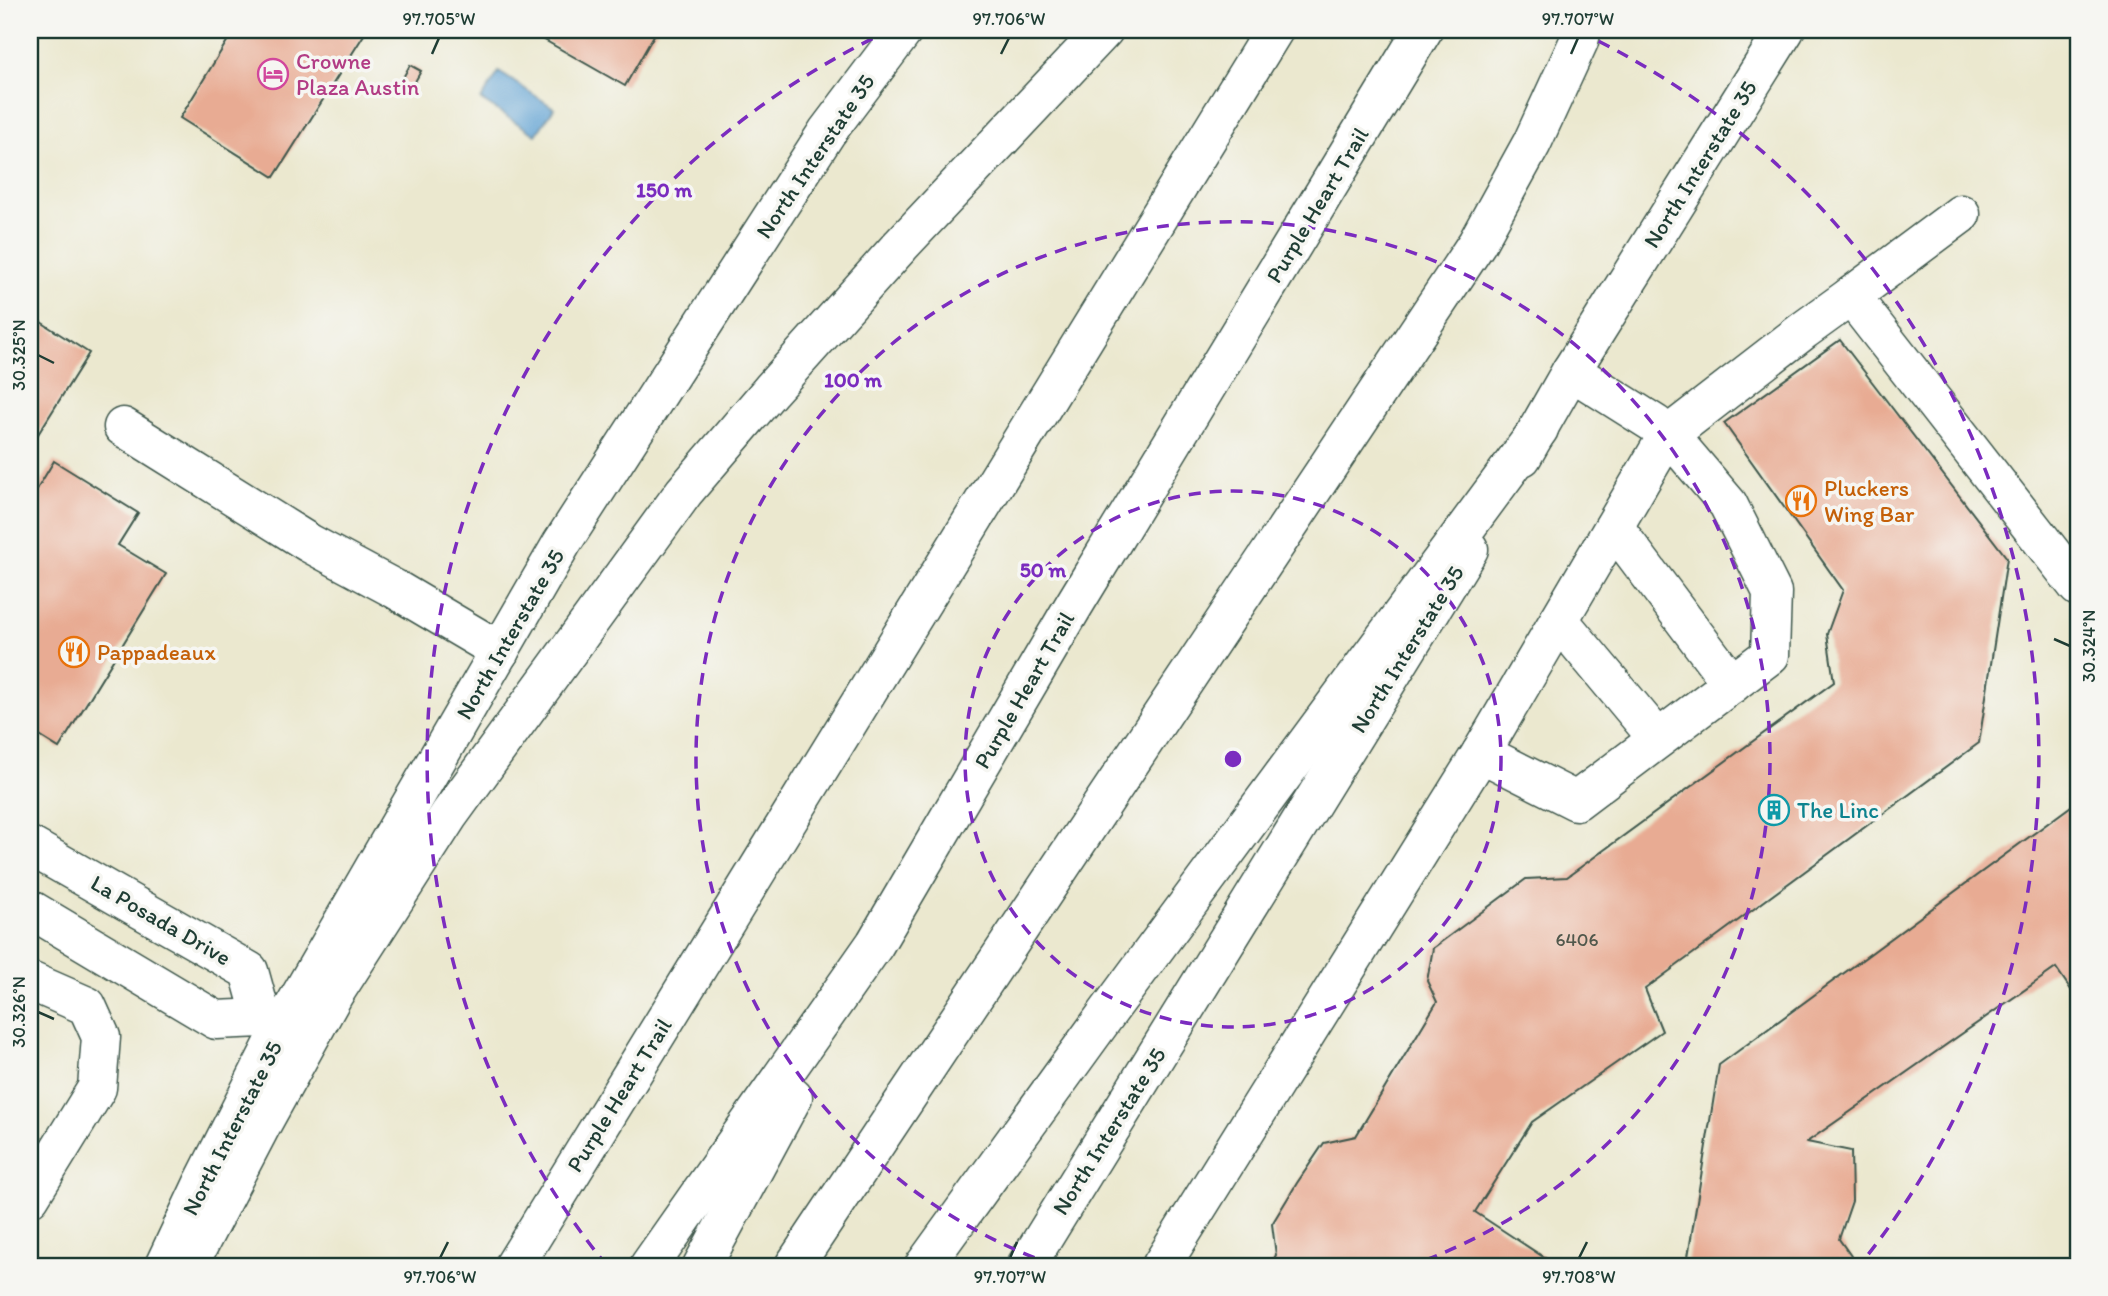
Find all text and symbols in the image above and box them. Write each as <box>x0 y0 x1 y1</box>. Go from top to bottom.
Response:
text: 97.705°W <box>403 8 475 30</box>
text: 97.706°W <box>972 8 1046 30</box>
text: 97.707°W <box>1542 8 1614 30</box>
place label: Crowne Plaza Austin <box>296 47 419 101</box>
hotel icon: Crowne Plaza Austin <box>256 57 290 91</box>
street label: North Interstate 35 <box>750 68 880 244</box>
street label: North Interstate 35 <box>1637 75 1763 253</box>
street label: Purple Heart Trail <box>1260 122 1375 288</box>
text: 150 m <box>636 177 692 202</box>
text: 30.325°N <box>8 319 30 391</box>
text: 100 m <box>824 367 882 392</box>
place label: Pluckers Wing Bar <box>1824 474 1914 528</box>
restaurant icon: Pluckers Wing Bar <box>1784 484 1818 518</box>
street label: North Interstate 35 <box>450 544 570 724</box>
text: 50 m <box>1020 557 1067 582</box>
street label: North Interstate 35 <box>1344 560 1470 738</box>
street label: Purple Heart Trail <box>968 606 1080 773</box>
text: 30.324°N <box>2078 610 2100 682</box>
restaurant icon: Pappadeaux <box>57 635 91 669</box>
place label: Pappadeaux <box>97 638 216 666</box>
centre of rings <box>1221 747 1245 771</box>
building icon: The Linc <box>1757 793 1791 827</box>
place label: The Linc <box>1797 796 1879 824</box>
street label: La Posada Drive <box>86 869 236 971</box>
house number: 6406 <box>1555 928 1599 951</box>
text: 30.326°N <box>8 976 30 1048</box>
street label: Purple Heart Trail <box>560 1012 678 1177</box>
street label: North Interstate 35 <box>176 1036 288 1220</box>
street label: North Interstate 35 <box>1046 1042 1172 1220</box>
text: 97.706°W <box>403 1266 477 1288</box>
text: 97.707°W <box>974 1266 1046 1288</box>
text: 97.708°W <box>1542 1266 1616 1288</box>

